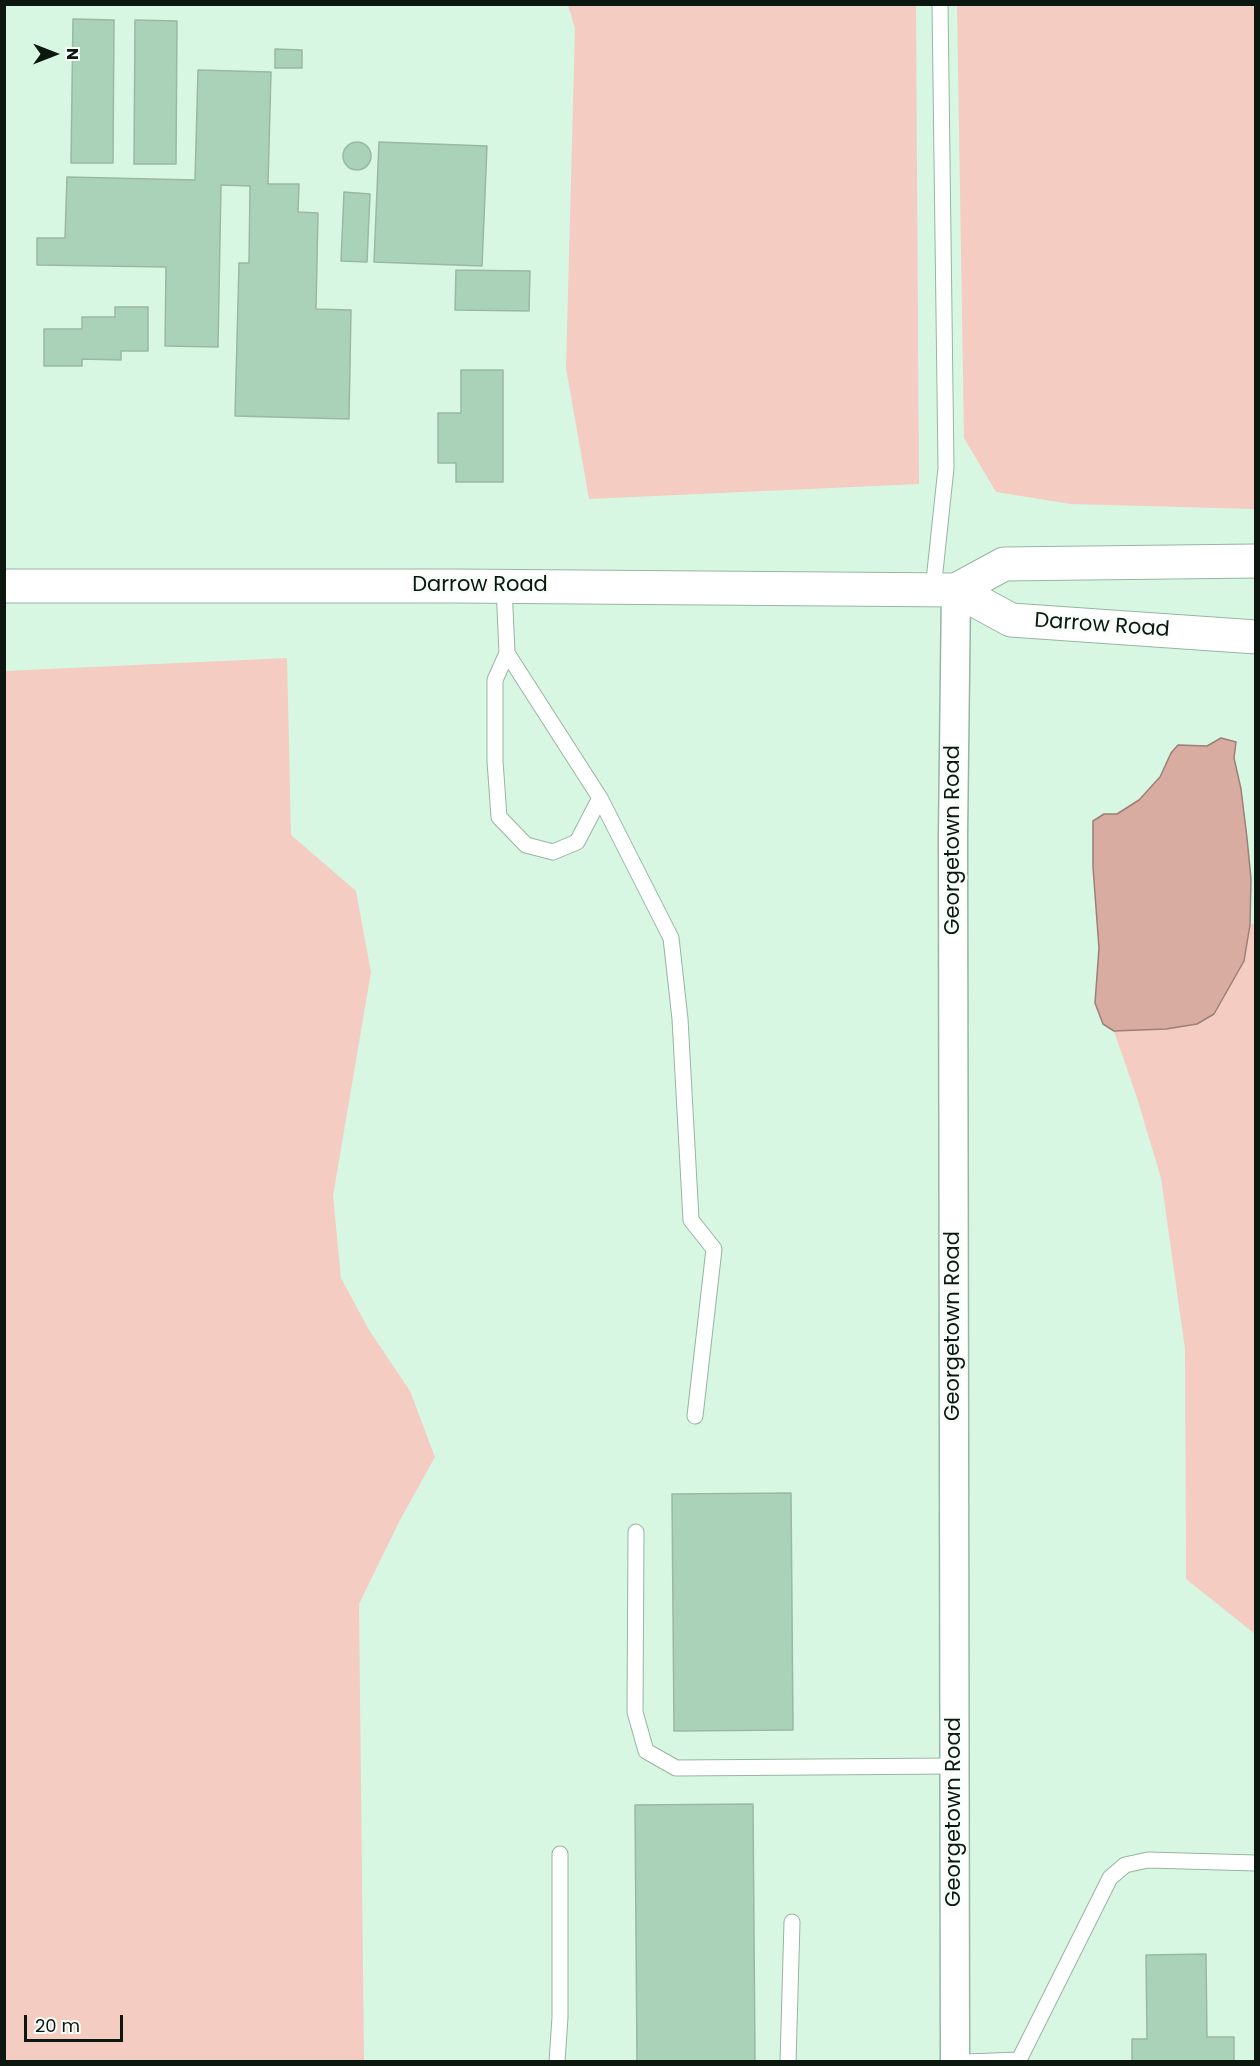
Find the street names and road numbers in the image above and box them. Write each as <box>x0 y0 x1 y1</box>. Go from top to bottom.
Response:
street label: Darrow Road <box>412 573 548 599</box>
street label: Darrow Road <box>1033 609 1171 643</box>
street label: Georgetown Road <box>941 745 967 935</box>
street label: Georgetown Road <box>941 1231 967 1421</box>
street label: Georgetown Road <box>942 1717 968 1907</box>

